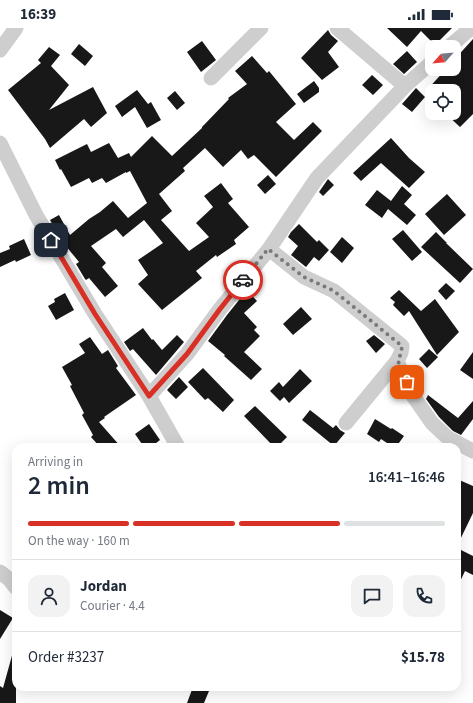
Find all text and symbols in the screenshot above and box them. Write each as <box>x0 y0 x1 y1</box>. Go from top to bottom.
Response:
text: 16:39 <box>20 4 56 25</box>
north arrow <box>425 40 461 76</box>
map controls <box>425 40 461 120</box>
button: locate <box>425 84 461 120</box>
pin <box>34 223 68 257</box>
icon: home <box>40 229 62 251</box>
courier <box>223 260 263 300</box>
icon: car <box>232 269 254 291</box>
pin <box>390 365 424 399</box>
icon: bag <box>396 371 418 393</box>
text: Arriving in <box>28 453 83 471</box>
text: 2 min <box>28 467 90 504</box>
text: 16:41–16:46 <box>368 467 445 488</box>
text: On the way · 160 m <box>28 532 130 550</box>
button: person <box>28 575 70 617</box>
button: chat <box>351 575 393 617</box>
button: phone <box>403 575 445 617</box>
text: Jordan <box>80 576 127 597</box>
text: Courier · 4.4 <box>80 597 145 615</box>
text: Order #3237 <box>28 647 104 668</box>
text: $15.78 <box>401 647 445 668</box>

